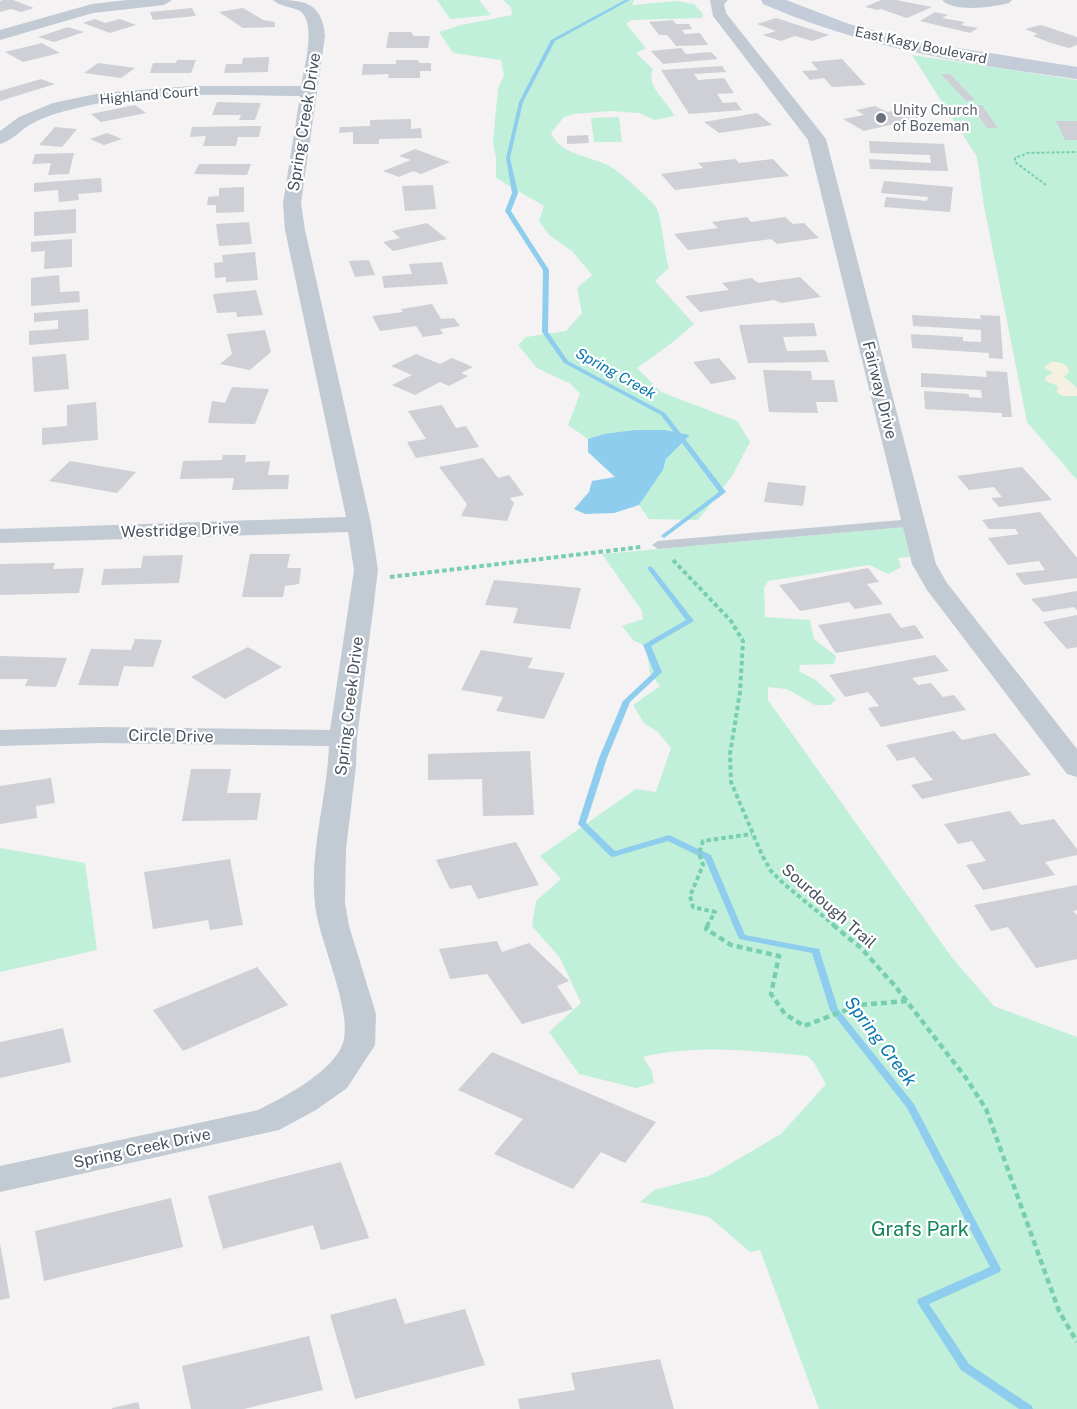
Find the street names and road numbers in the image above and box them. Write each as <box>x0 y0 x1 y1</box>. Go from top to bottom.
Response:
street label: East Kagy Boulevard <box>854 23 988 67</box>
street label: Spring Creek Drive <box>284 51 324 193</box>
street label: Highland Court <box>99 83 199 107</box>
street label: Fairway Drive <box>859 339 901 441</box>
street label: Westridge Drive <box>121 518 239 542</box>
street label: Spring Creek Drive <box>331 635 367 777</box>
street label: Circle Drive <box>128 726 214 746</box>
street label: Sourdough Trail <box>778 860 880 952</box>
street label: Spring Creek Drive <box>72 1124 212 1172</box>

